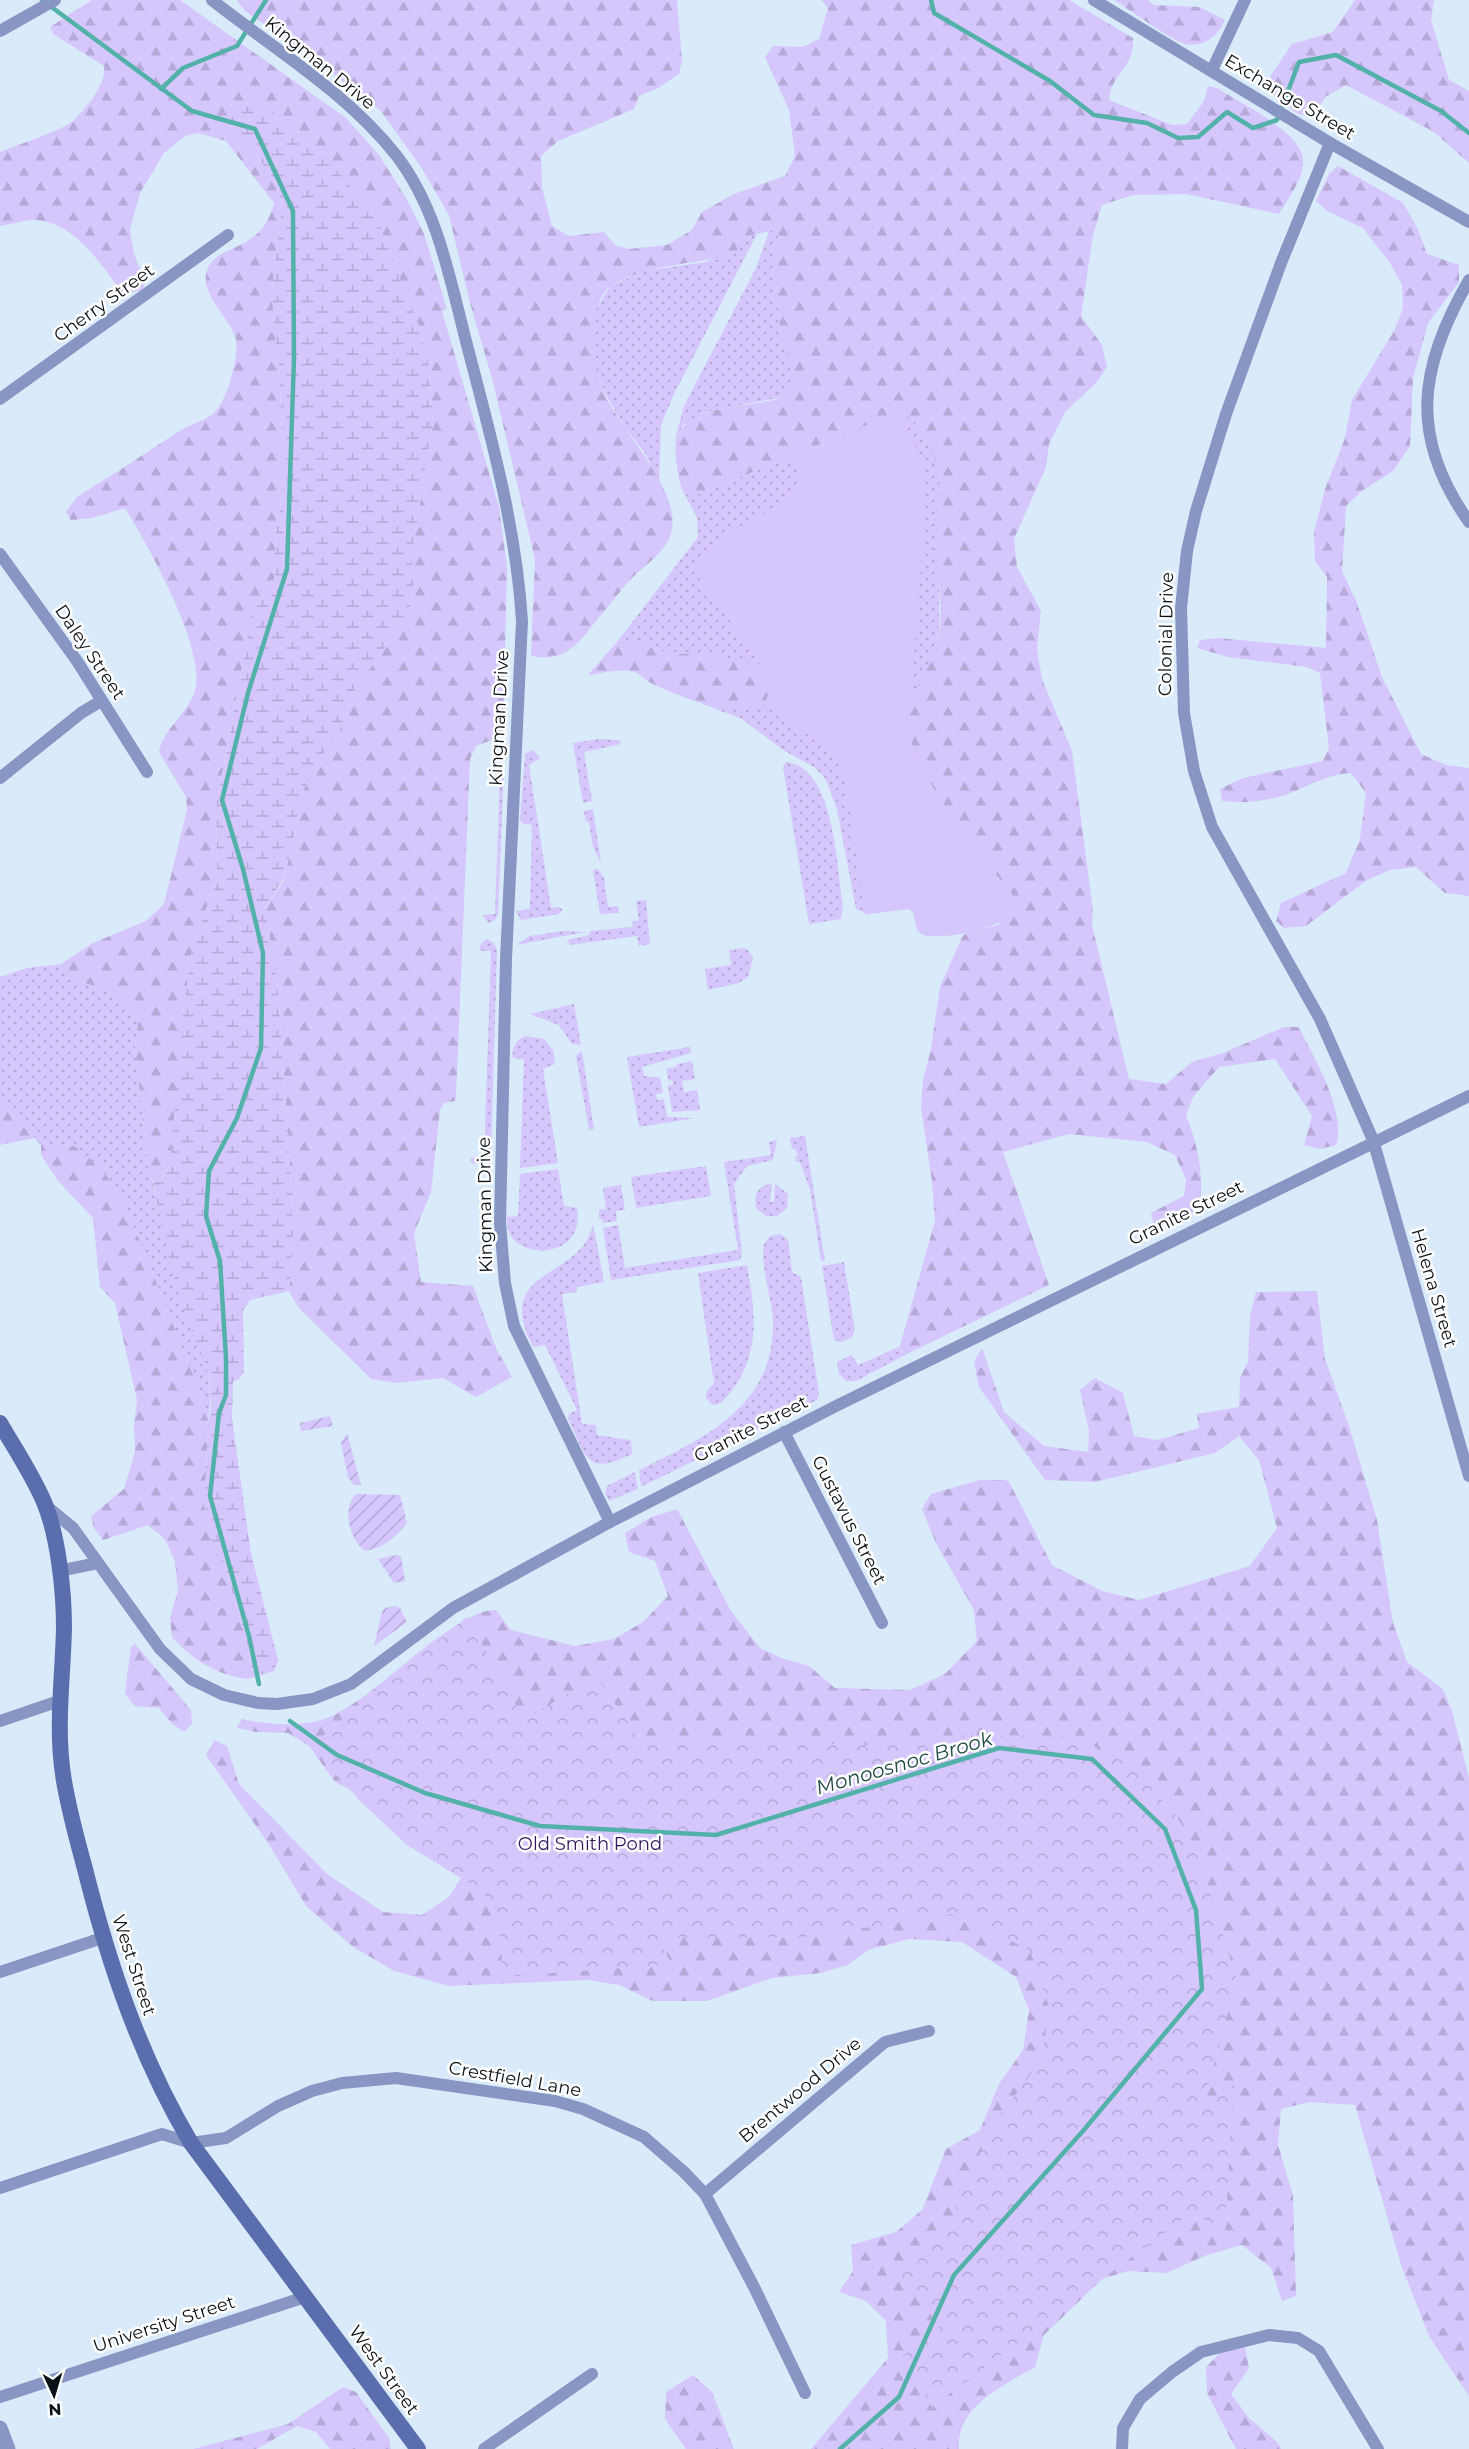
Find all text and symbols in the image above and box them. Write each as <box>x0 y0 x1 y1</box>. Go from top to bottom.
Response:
street label: Kingman Drive <box>260 12 380 114</box>
street label: Exchange Street <box>1221 49 1359 145</box>
street label: Cherry Street <box>49 259 159 347</box>
street label: Colonial Drive <box>1154 572 1178 696</box>
street label: Daley Street <box>50 600 130 704</box>
street label: Kingman Drive <box>484 649 514 786</box>
street label: Kingman Drive <box>473 1137 497 1273</box>
street label: Granite Street <box>1125 1176 1247 1250</box>
street label: Helena Street <box>1406 1226 1462 1350</box>
street label: Granite Street <box>690 1391 812 1467</box>
street label: Gustavus Street <box>807 1452 891 1588</box>
water label: Monoosnoc Brook <box>813 1726 996 1800</box>
park label: Old Smith Pond <box>518 1833 662 1855</box>
street label: West Street <box>107 1912 161 2018</box>
street label: Brentwood Drive <box>734 2032 866 2148</box>
street label: Crestfield Lane <box>447 2057 583 2102</box>
street label: University Street <box>90 2291 238 2357</box>
street label: West Street <box>344 2321 424 2419</box>
north arrow <box>24 2365 84 2425</box>
text: N <box>48 2400 62 2419</box>

